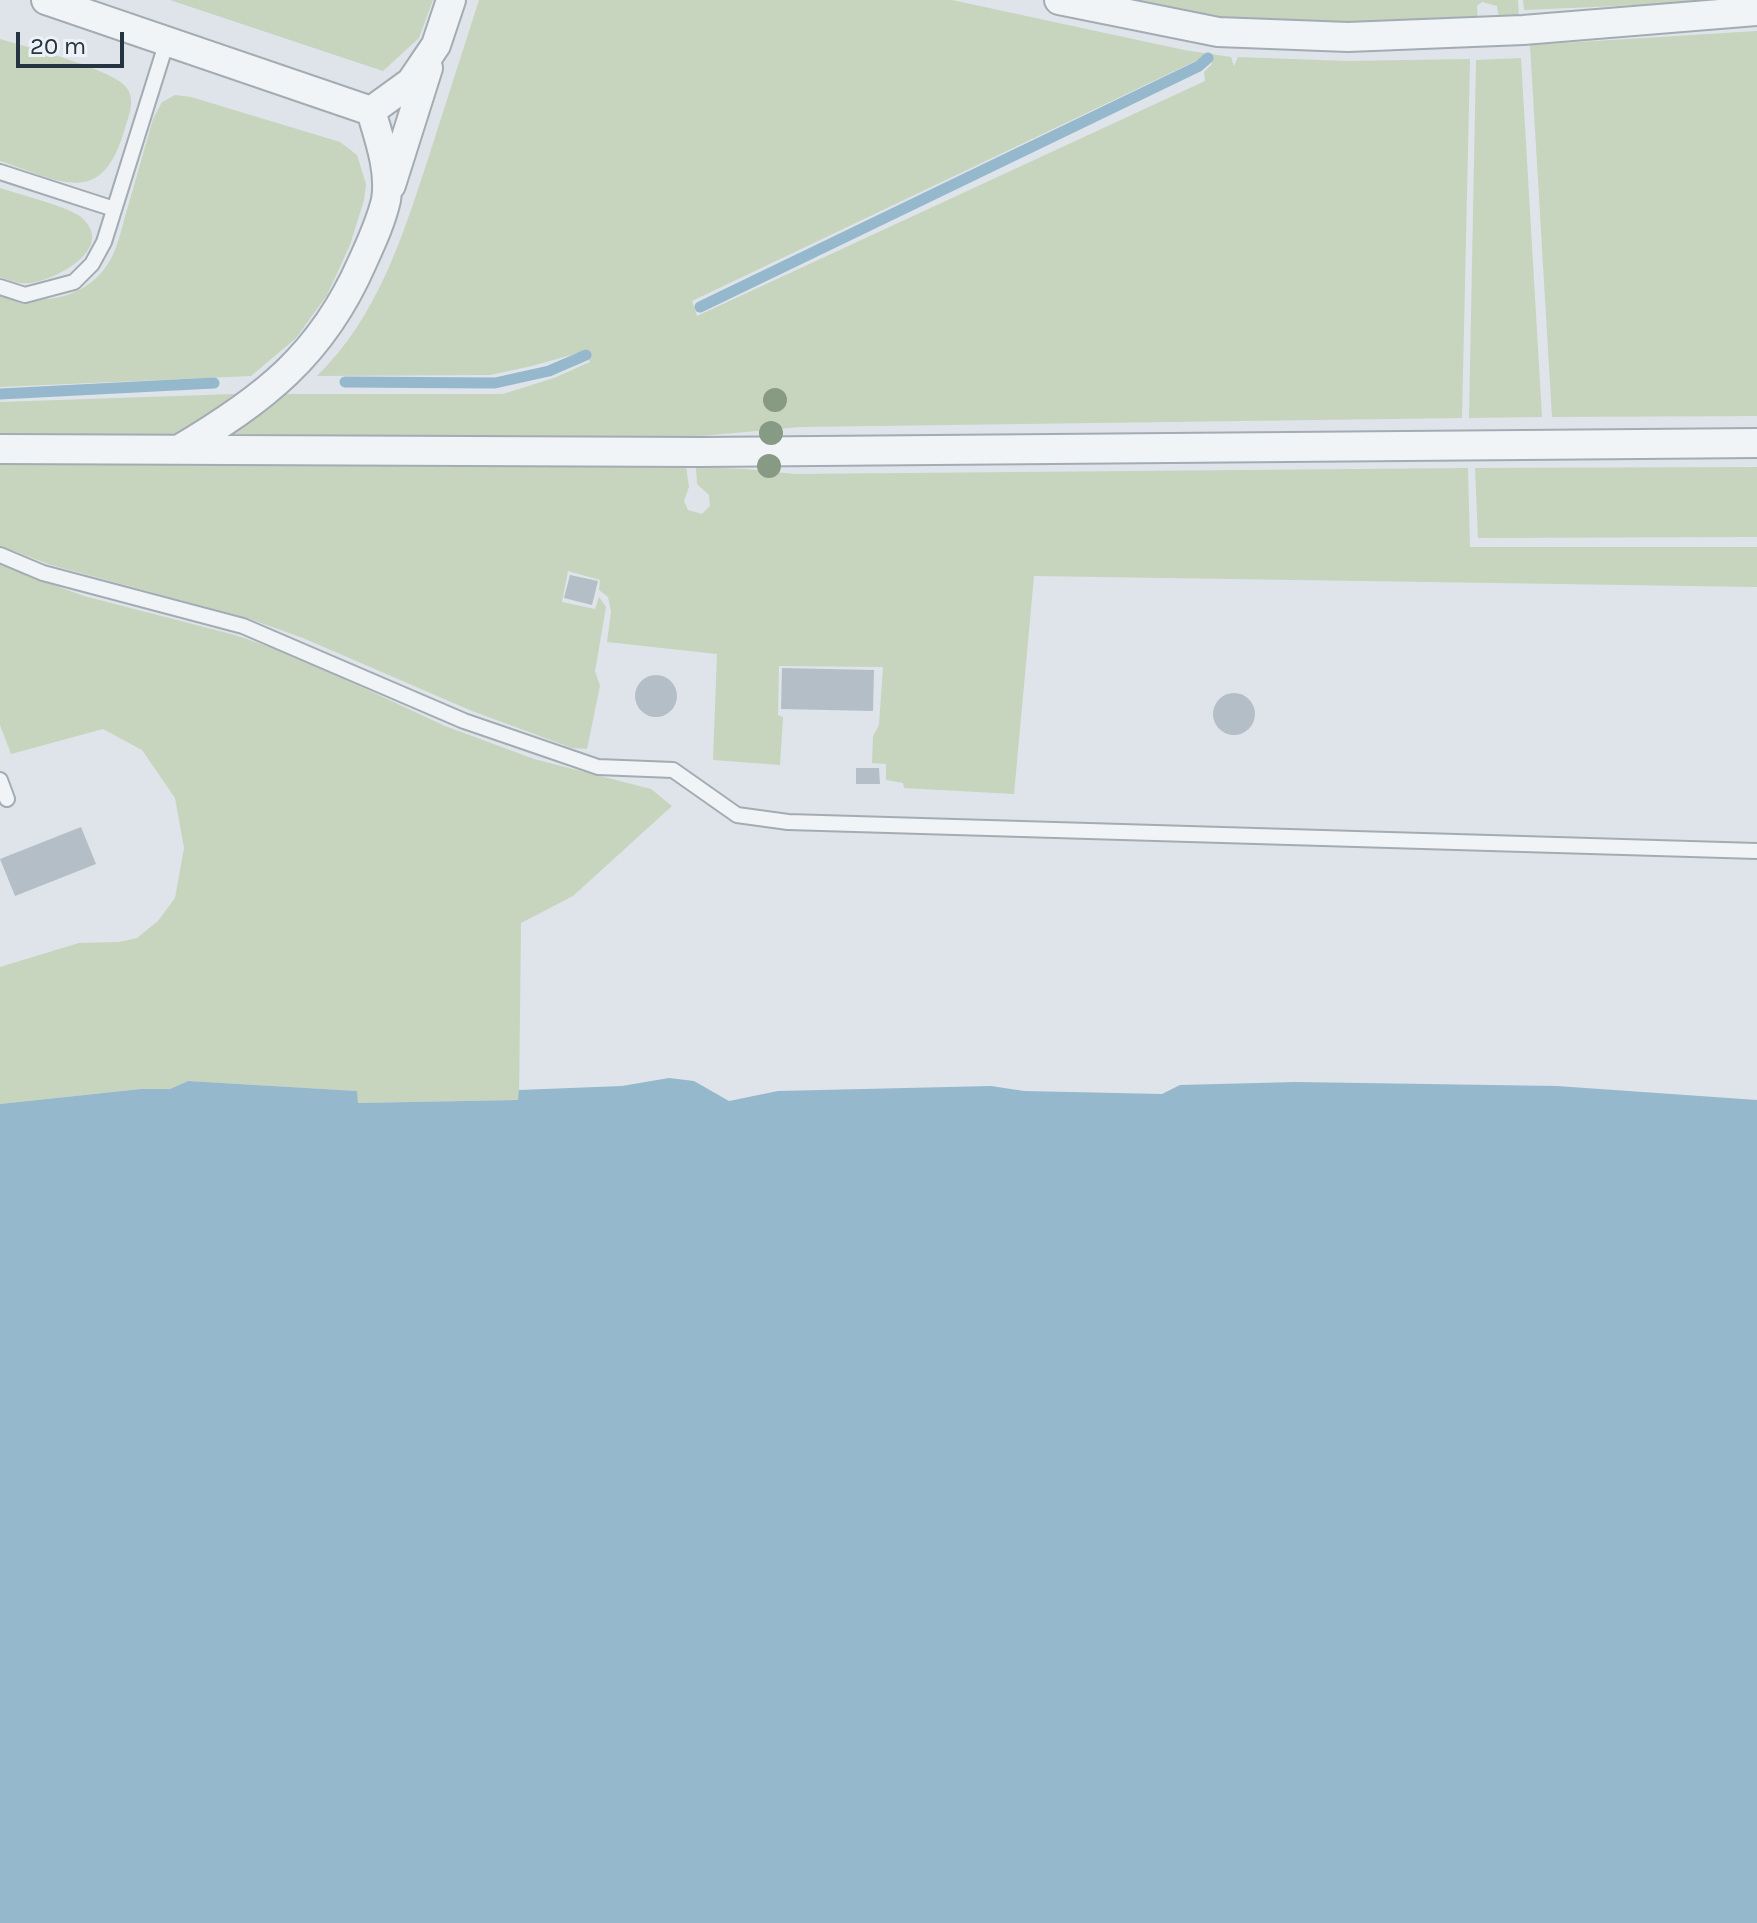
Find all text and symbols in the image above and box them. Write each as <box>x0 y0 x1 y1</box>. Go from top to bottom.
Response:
scale bar <box>20 16 128 66</box>
text: 20 m <box>30 32 86 60</box>

